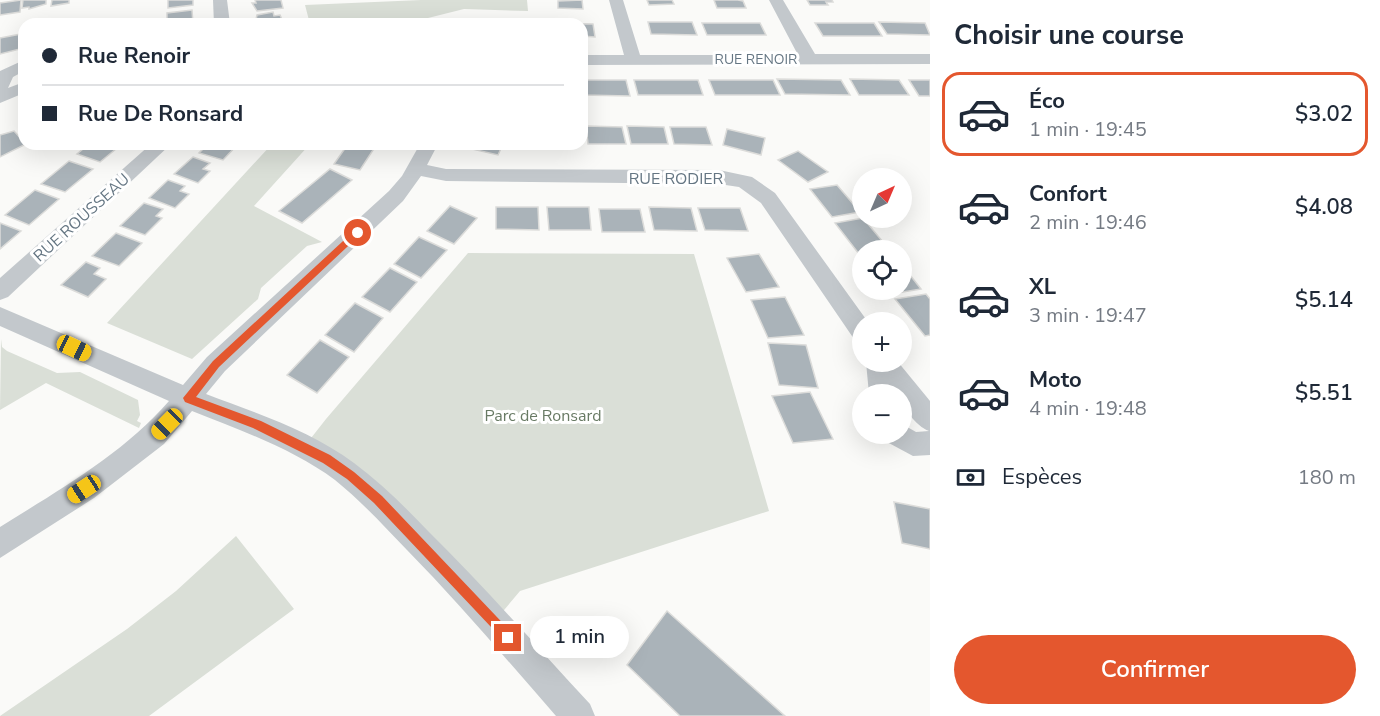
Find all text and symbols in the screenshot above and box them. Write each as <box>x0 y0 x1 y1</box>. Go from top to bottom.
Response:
text: Choisir une course <box>954 17 1184 54</box>
text: Rue Renoir <box>78 41 190 71</box>
street label: RUE RENOIR <box>715 50 797 69</box>
text: Éco <box>1029 86 1065 116</box>
icon: car <box>957 87 1011 141</box>
text: Rue De Ronsard <box>78 99 243 129</box>
text: $3.02 <box>1295 99 1353 129</box>
text: 1 min · 19:45 <box>1029 116 1147 143</box>
street label: RUE RODIER <box>629 168 724 190</box>
north arrow <box>852 168 912 228</box>
map controls <box>852 168 912 444</box>
street label: RUE ROUSSEAU <box>29 169 134 267</box>
text: Confort <box>1029 179 1107 209</box>
icon: car <box>957 180 1011 234</box>
text: $4.08 <box>1295 192 1353 222</box>
text: 2 min · 19:46 <box>1029 209 1147 236</box>
route start <box>344 219 371 246</box>
button: locate <box>852 240 912 300</box>
text: XL <box>1029 272 1056 302</box>
icon: car <box>957 273 1011 327</box>
text: $5.14 <box>1295 285 1353 315</box>
text: 3 min · 19:47 <box>1029 302 1147 329</box>
button: + <box>852 312 912 372</box>
car <box>54 332 94 364</box>
text: Moto <box>1029 365 1082 395</box>
icon: car <box>957 366 1011 420</box>
text: $5.51 <box>1295 378 1353 408</box>
button: − <box>852 384 912 444</box>
text: 4 min · 19:48 <box>1029 395 1147 422</box>
car <box>148 405 186 443</box>
park label: Parc de Ronsard <box>485 405 601 427</box>
icon: cash <box>954 461 987 494</box>
text: Espèces <box>1002 462 1082 492</box>
text: 180 m <box>1298 464 1356 491</box>
car <box>64 472 104 506</box>
callout: 1 min <box>529 617 628 659</box>
text: 1 min <box>554 623 605 650</box>
route end <box>494 624 521 651</box>
button: Confirmer <box>954 635 1356 704</box>

